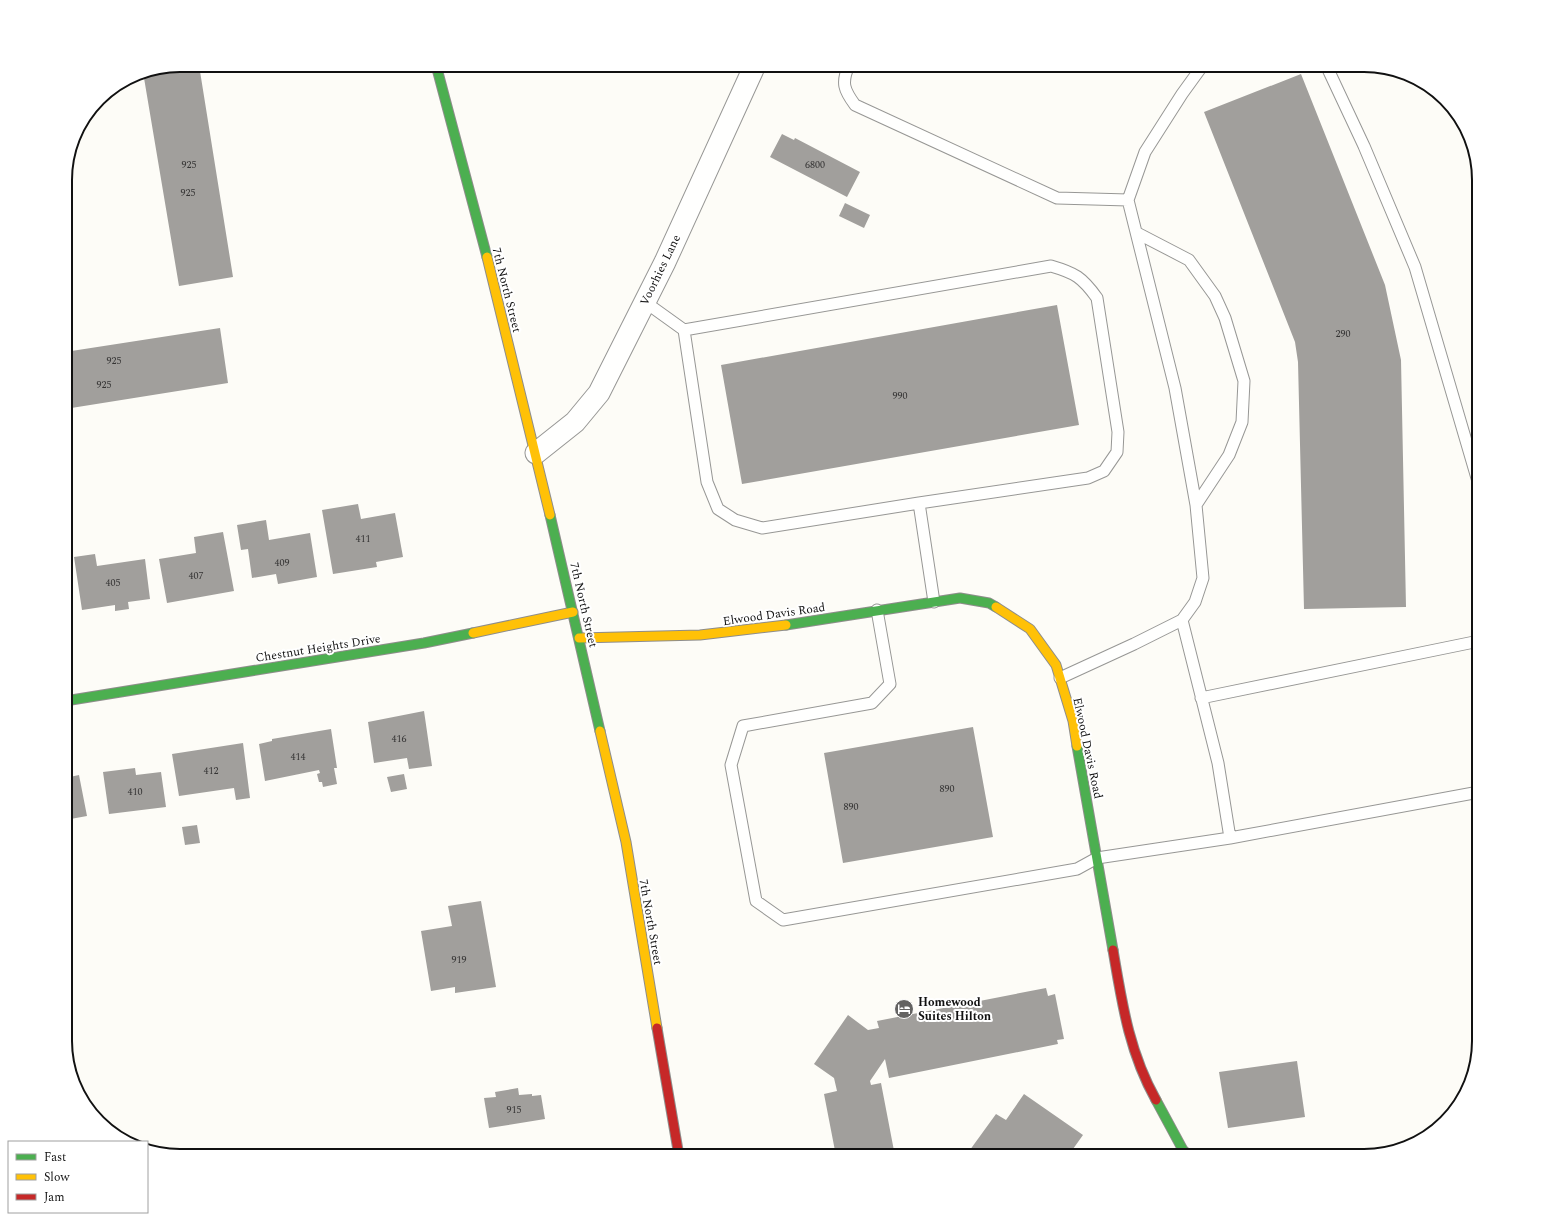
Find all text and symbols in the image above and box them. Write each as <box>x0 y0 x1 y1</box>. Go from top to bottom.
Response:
house number: 925 <box>182 157 197 173</box>
house number: 6800 <box>805 157 825 173</box>
house number: 925 <box>181 185 196 201</box>
street label: Voorhies Lane <box>635 231 686 309</box>
street label: 7th North Street <box>487 246 526 335</box>
house number: 290 <box>1336 326 1351 342</box>
house number: 925 <box>107 353 122 369</box>
house number: 925 <box>97 377 112 393</box>
house number: 990 <box>893 388 908 404</box>
house number: 411 <box>356 531 371 547</box>
house number: 409 <box>275 555 290 571</box>
street label: 7th North Street <box>564 561 603 650</box>
house number: 407 <box>189 568 204 584</box>
house number: 405 <box>106 575 121 591</box>
street label: Elwood Davis Road <box>722 598 827 631</box>
street label: Chestnut Heights Drive <box>254 629 382 668</box>
street label: Elwood Davis Road <box>1068 696 1108 801</box>
house number: 416 <box>392 731 407 747</box>
house number: 414 <box>291 749 306 765</box>
house number: 412 <box>204 763 219 779</box>
house number: 890 <box>940 781 955 797</box>
house number: 410 <box>128 784 143 800</box>
house number: 890 <box>844 799 859 815</box>
street label: 7th North Street <box>634 878 667 966</box>
house number: 919 <box>452 952 467 968</box>
place label: Homewood Suites Hilton <box>918 993 992 1026</box>
hotel icon: Homewood Suites Hilton <box>893 998 915 1020</box>
house number: 915 <box>507 1102 522 1118</box>
legend <box>8 1141 148 1213</box>
text: Fast <box>44 1148 66 1167</box>
text: Slow <box>44 1168 70 1187</box>
text: Jam <box>44 1188 65 1207</box>

